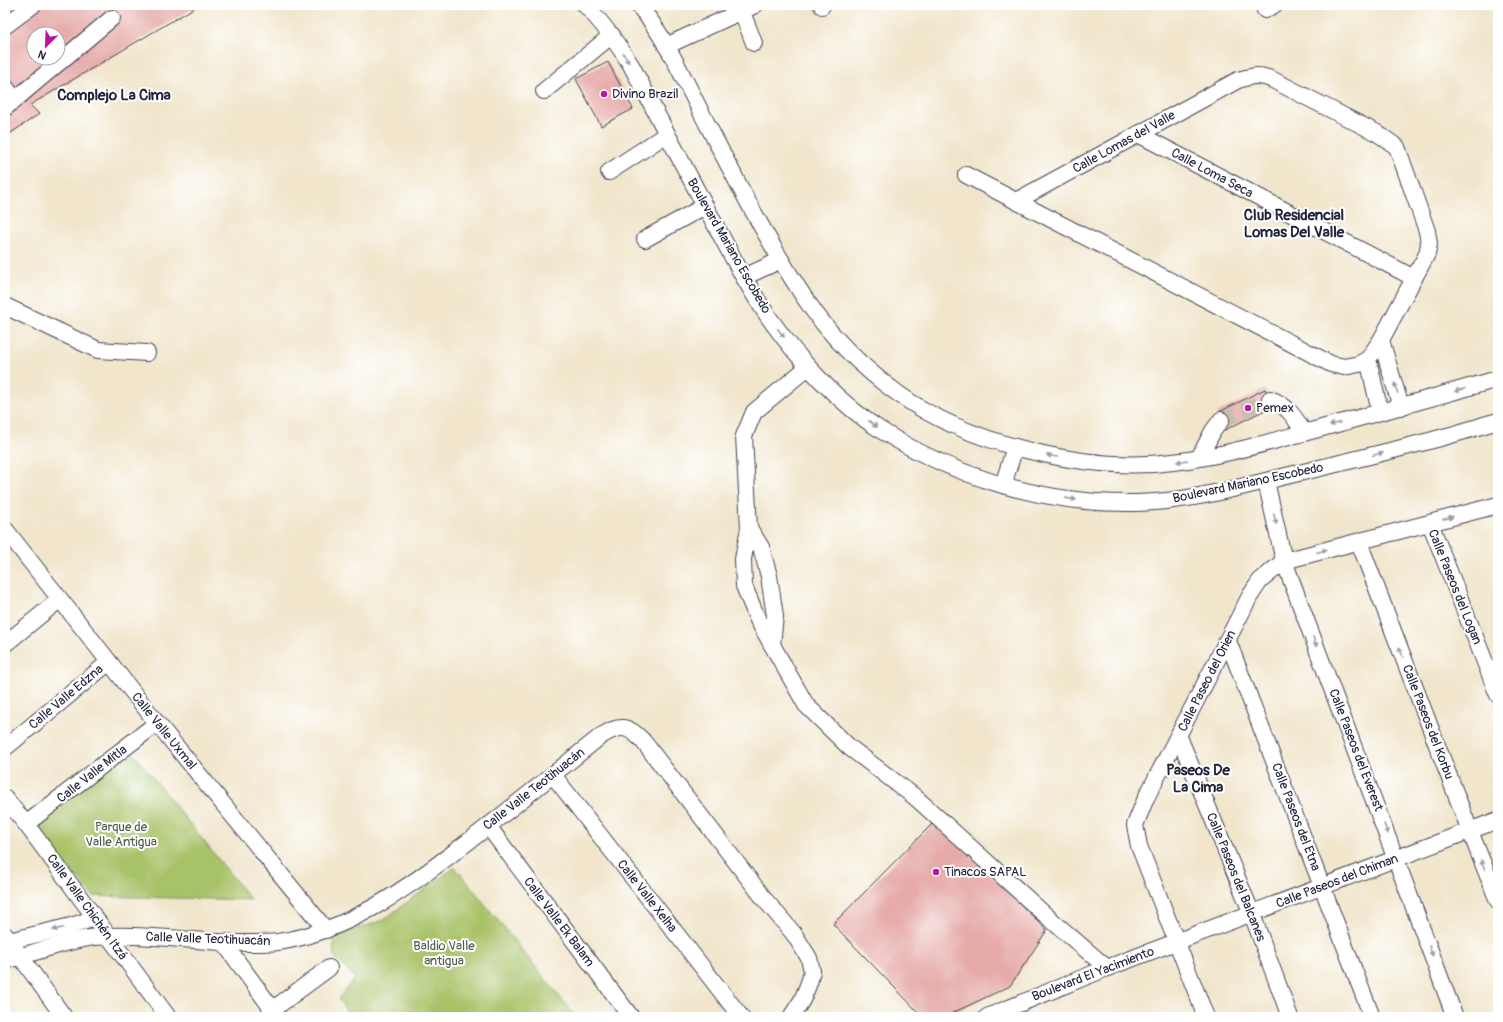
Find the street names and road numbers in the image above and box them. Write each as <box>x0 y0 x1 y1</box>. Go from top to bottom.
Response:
street label: Calle Lomas del Valle <box>1070 107 1179 177</box>
street label: Calle Loma Seca <box>1168 145 1256 201</box>
street label: Boulevard Mariano Escobedo <box>684 176 774 316</box>
street label: Boulevard Mariano Escobedo <box>1171 459 1325 507</box>
street label: Calle Paseos del Logan <box>1425 527 1485 647</box>
street label: Calle Paseo del Orien <box>1175 628 1239 734</box>
street label: Calle Valle Edzna <box>26 661 106 733</box>
street label: Calle Paseos del Korbu <box>1399 663 1457 781</box>
street label: Calle Paseos del Everest <box>1325 687 1387 814</box>
street label: Calle Valle Uxmal <box>128 689 200 773</box>
street label: Calle Valle Mitla <box>54 742 130 806</box>
street label: Calle Valle Teotihuacán <box>480 744 588 834</box>
street label: Calle Paseos del Etna <box>1268 761 1324 873</box>
street label: Calle Paseos del Balcanes <box>1203 810 1269 944</box>
street label: Calle Paseos del Chiman <box>1274 850 1400 912</box>
street label: Calle Valle Chichén Itzá <box>43 851 131 963</box>
street label: Calle Valle Xelha <box>614 856 680 936</box>
street label: Calle Valle Ek Balam <box>520 874 598 970</box>
street label: Calle Valle Teotihuacán <box>145 929 271 949</box>
street label: Boulevard El Yacimiento <box>1030 943 1156 1005</box>

